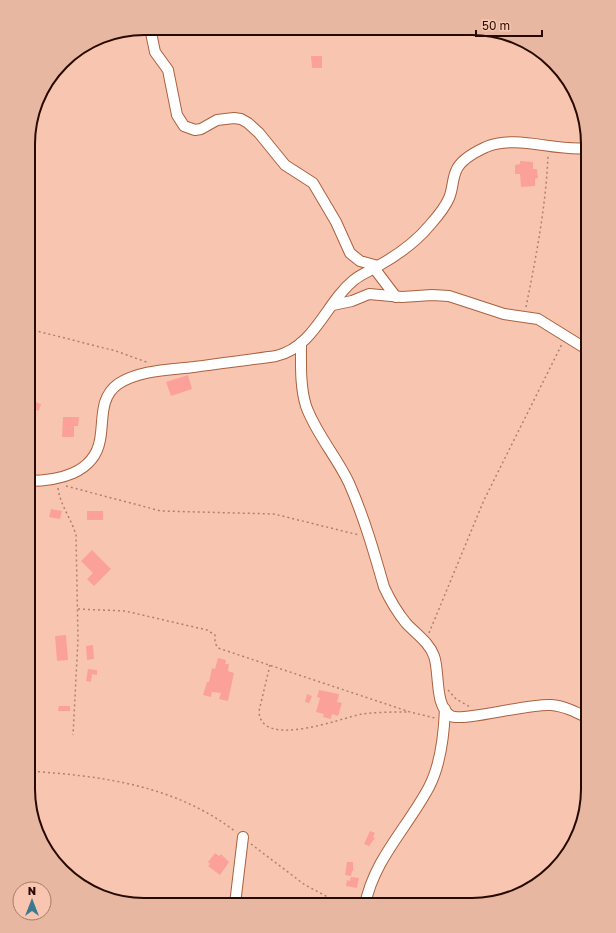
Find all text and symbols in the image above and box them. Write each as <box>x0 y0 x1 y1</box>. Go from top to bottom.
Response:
scale bar <box>476 12 542 38</box>
text: 50 m <box>482 18 510 33</box>
north arrow <box>12 881 52 921</box>
text: N <box>28 884 36 897</box>

